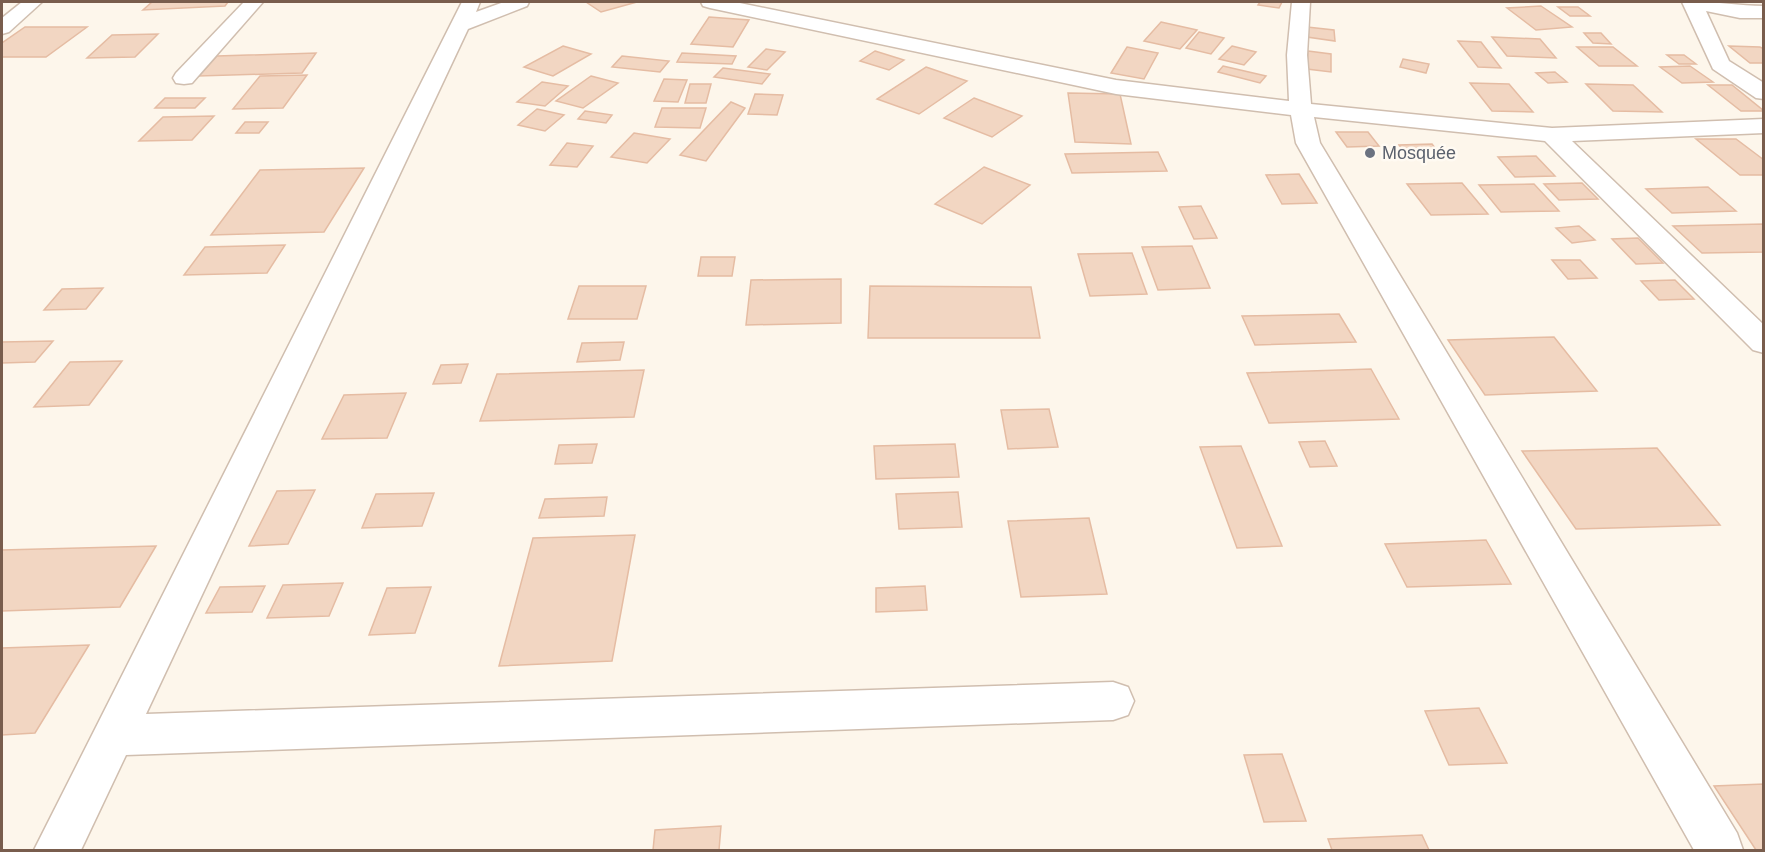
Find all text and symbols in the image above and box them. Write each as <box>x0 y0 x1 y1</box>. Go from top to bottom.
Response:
place label: Mosquée <box>1382 143 1456 163</box>
marker: Mosquée <box>1363 146 1377 160</box>

